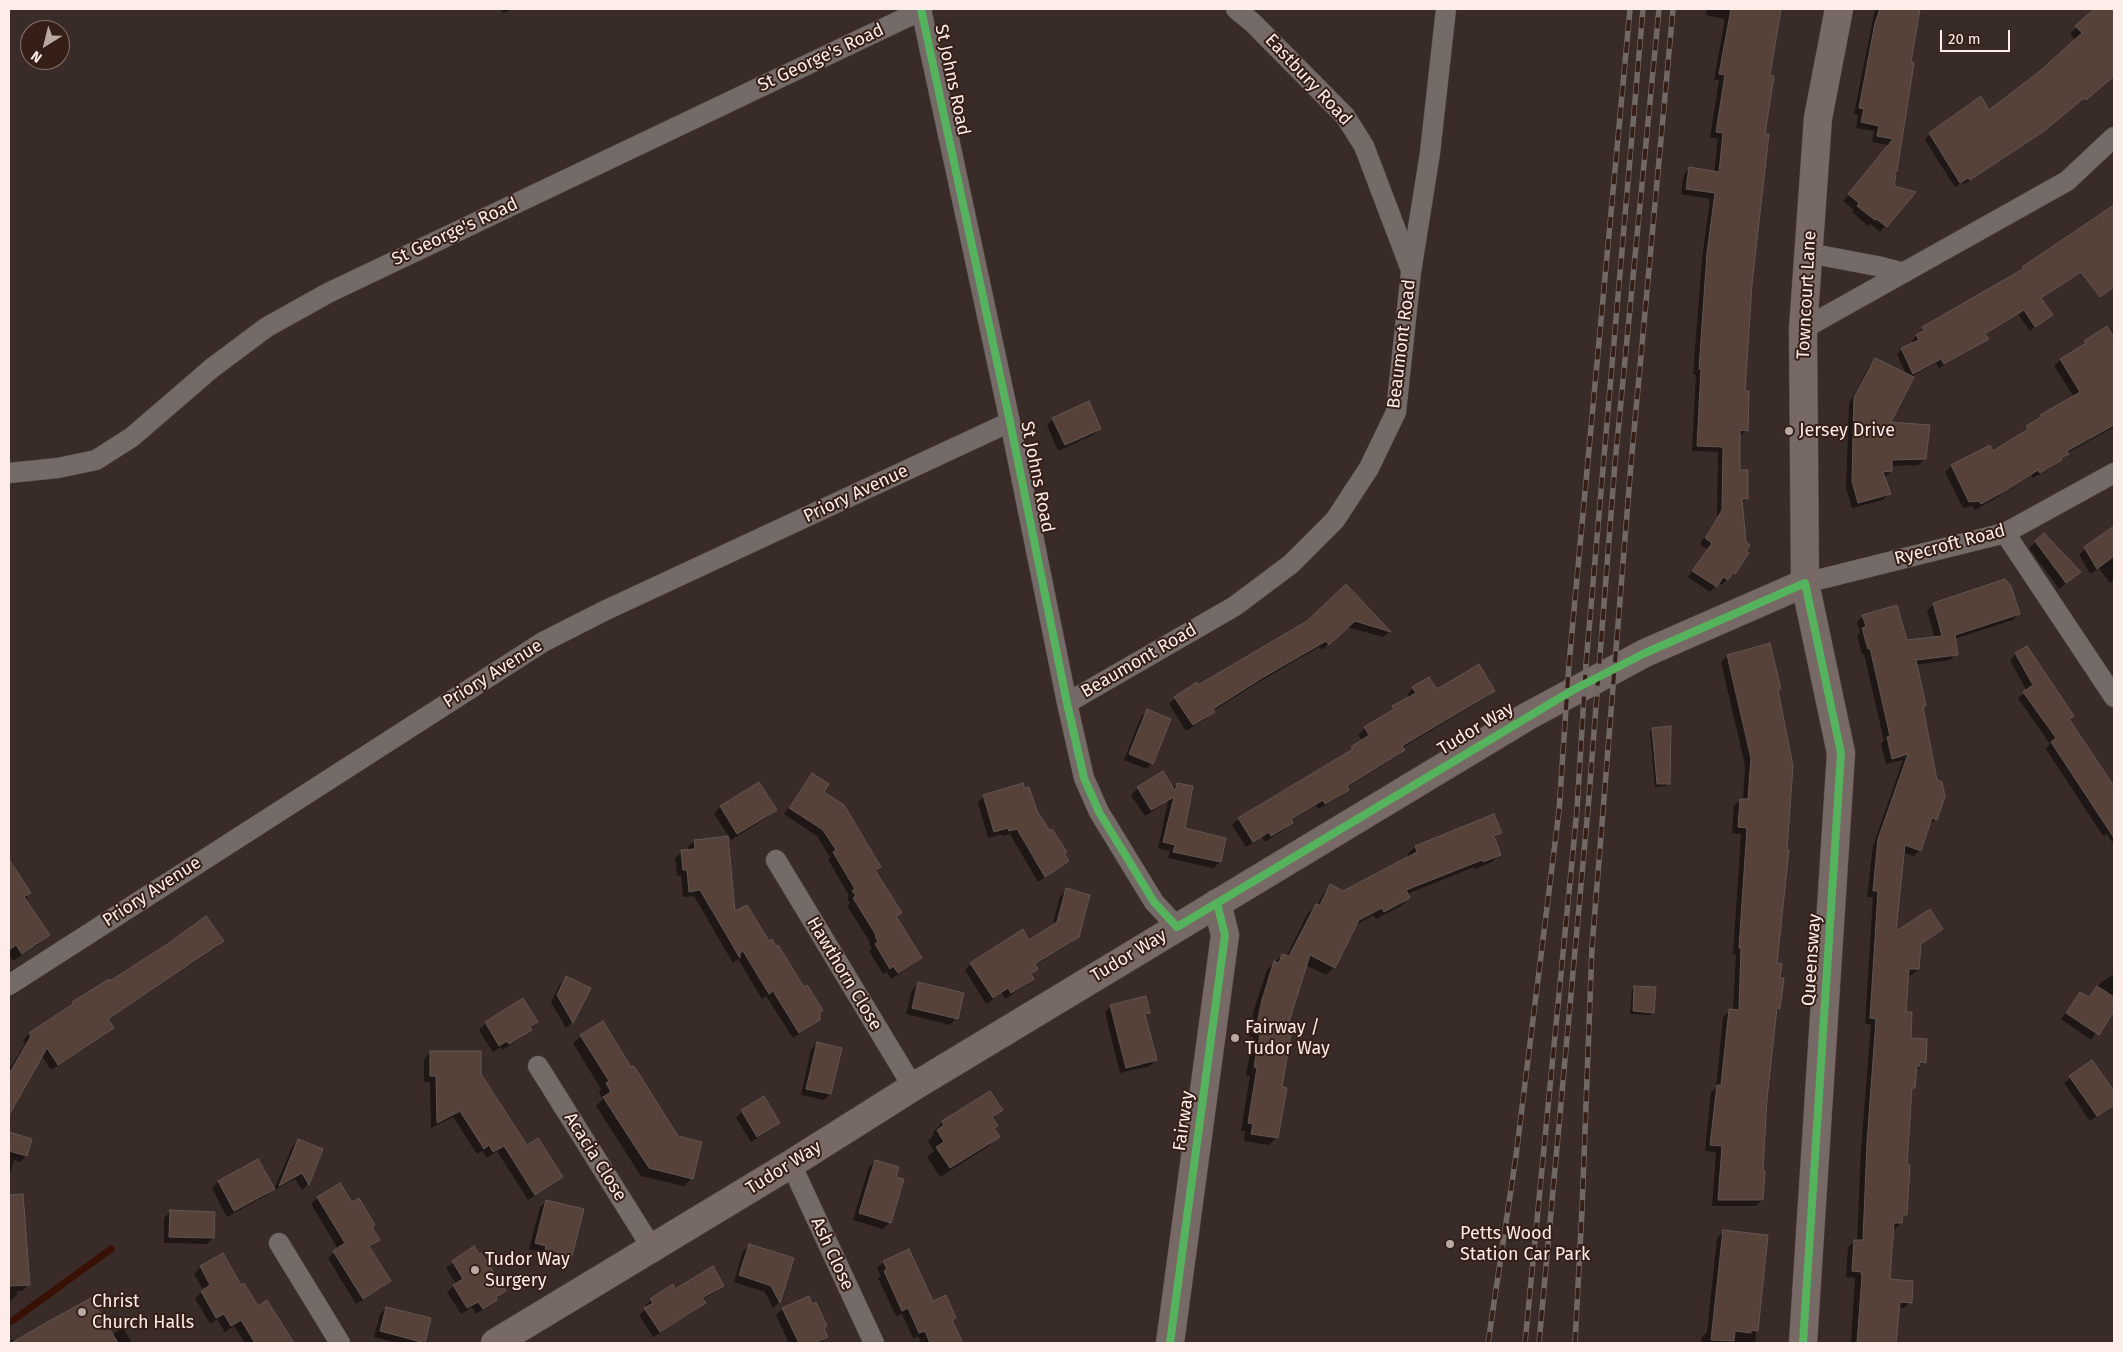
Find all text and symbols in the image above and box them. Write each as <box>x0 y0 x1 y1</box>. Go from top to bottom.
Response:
street label: St George's Road <box>755 19 887 97</box>
north arrow <box>20 20 70 70</box>
scale bar <box>1943 20 2013 52</box>
street label: St Johns Road <box>930 23 974 137</box>
street label: Eastbury Road <box>1260 30 1356 130</box>
text: 20 m <box>1948 30 1981 48</box>
text: N <box>28 47 45 66</box>
street label: St George's Road <box>389 193 521 271</box>
street label: Towncourt Lane <box>1793 230 1821 360</box>
street label: Beaumont Road <box>1383 278 1421 410</box>
street label: St Johns Road <box>1016 420 1058 534</box>
place label: Jersey Drive <box>1799 420 1895 442</box>
marker: Jersey Drive <box>1783 425 1795 437</box>
street label: Priory Avenue <box>800 460 912 528</box>
street label: Ryecroft Road <box>1892 520 2008 570</box>
street label: Beaumont Road <box>1077 619 1201 703</box>
street label: Priory Avenue <box>439 635 547 713</box>
street label: Tudor Way <box>1434 698 1518 760</box>
street label: Priory Avenue <box>99 852 205 932</box>
street label: Hawthorn Close <box>802 913 886 1035</box>
street label: Queensway <box>1798 913 1826 1007</box>
street label: Tudor Way <box>1087 925 1171 987</box>
place label: Fairway / Tudor Way <box>1245 1017 1330 1060</box>
marker: Fairway / Tudor Way <box>1229 1032 1241 1044</box>
street label: Fairway <box>1169 1089 1199 1153</box>
street label: Acacia Close <box>559 1109 631 1205</box>
street label: Tudor Way <box>742 1136 826 1200</box>
street label: Ash Close <box>806 1214 858 1294</box>
place label: Petts Wood Station Car Park <box>1460 1223 1590 1266</box>
marker: Petts Wood Station Car Park <box>1444 1238 1456 1250</box>
place label: Tudor Way Surgery <box>485 1249 570 1292</box>
marker: Tudor Way Surgery <box>469 1264 481 1276</box>
place label: Christ Church Halls <box>92 1291 194 1334</box>
marker: Christ Church Halls <box>76 1306 88 1318</box>

